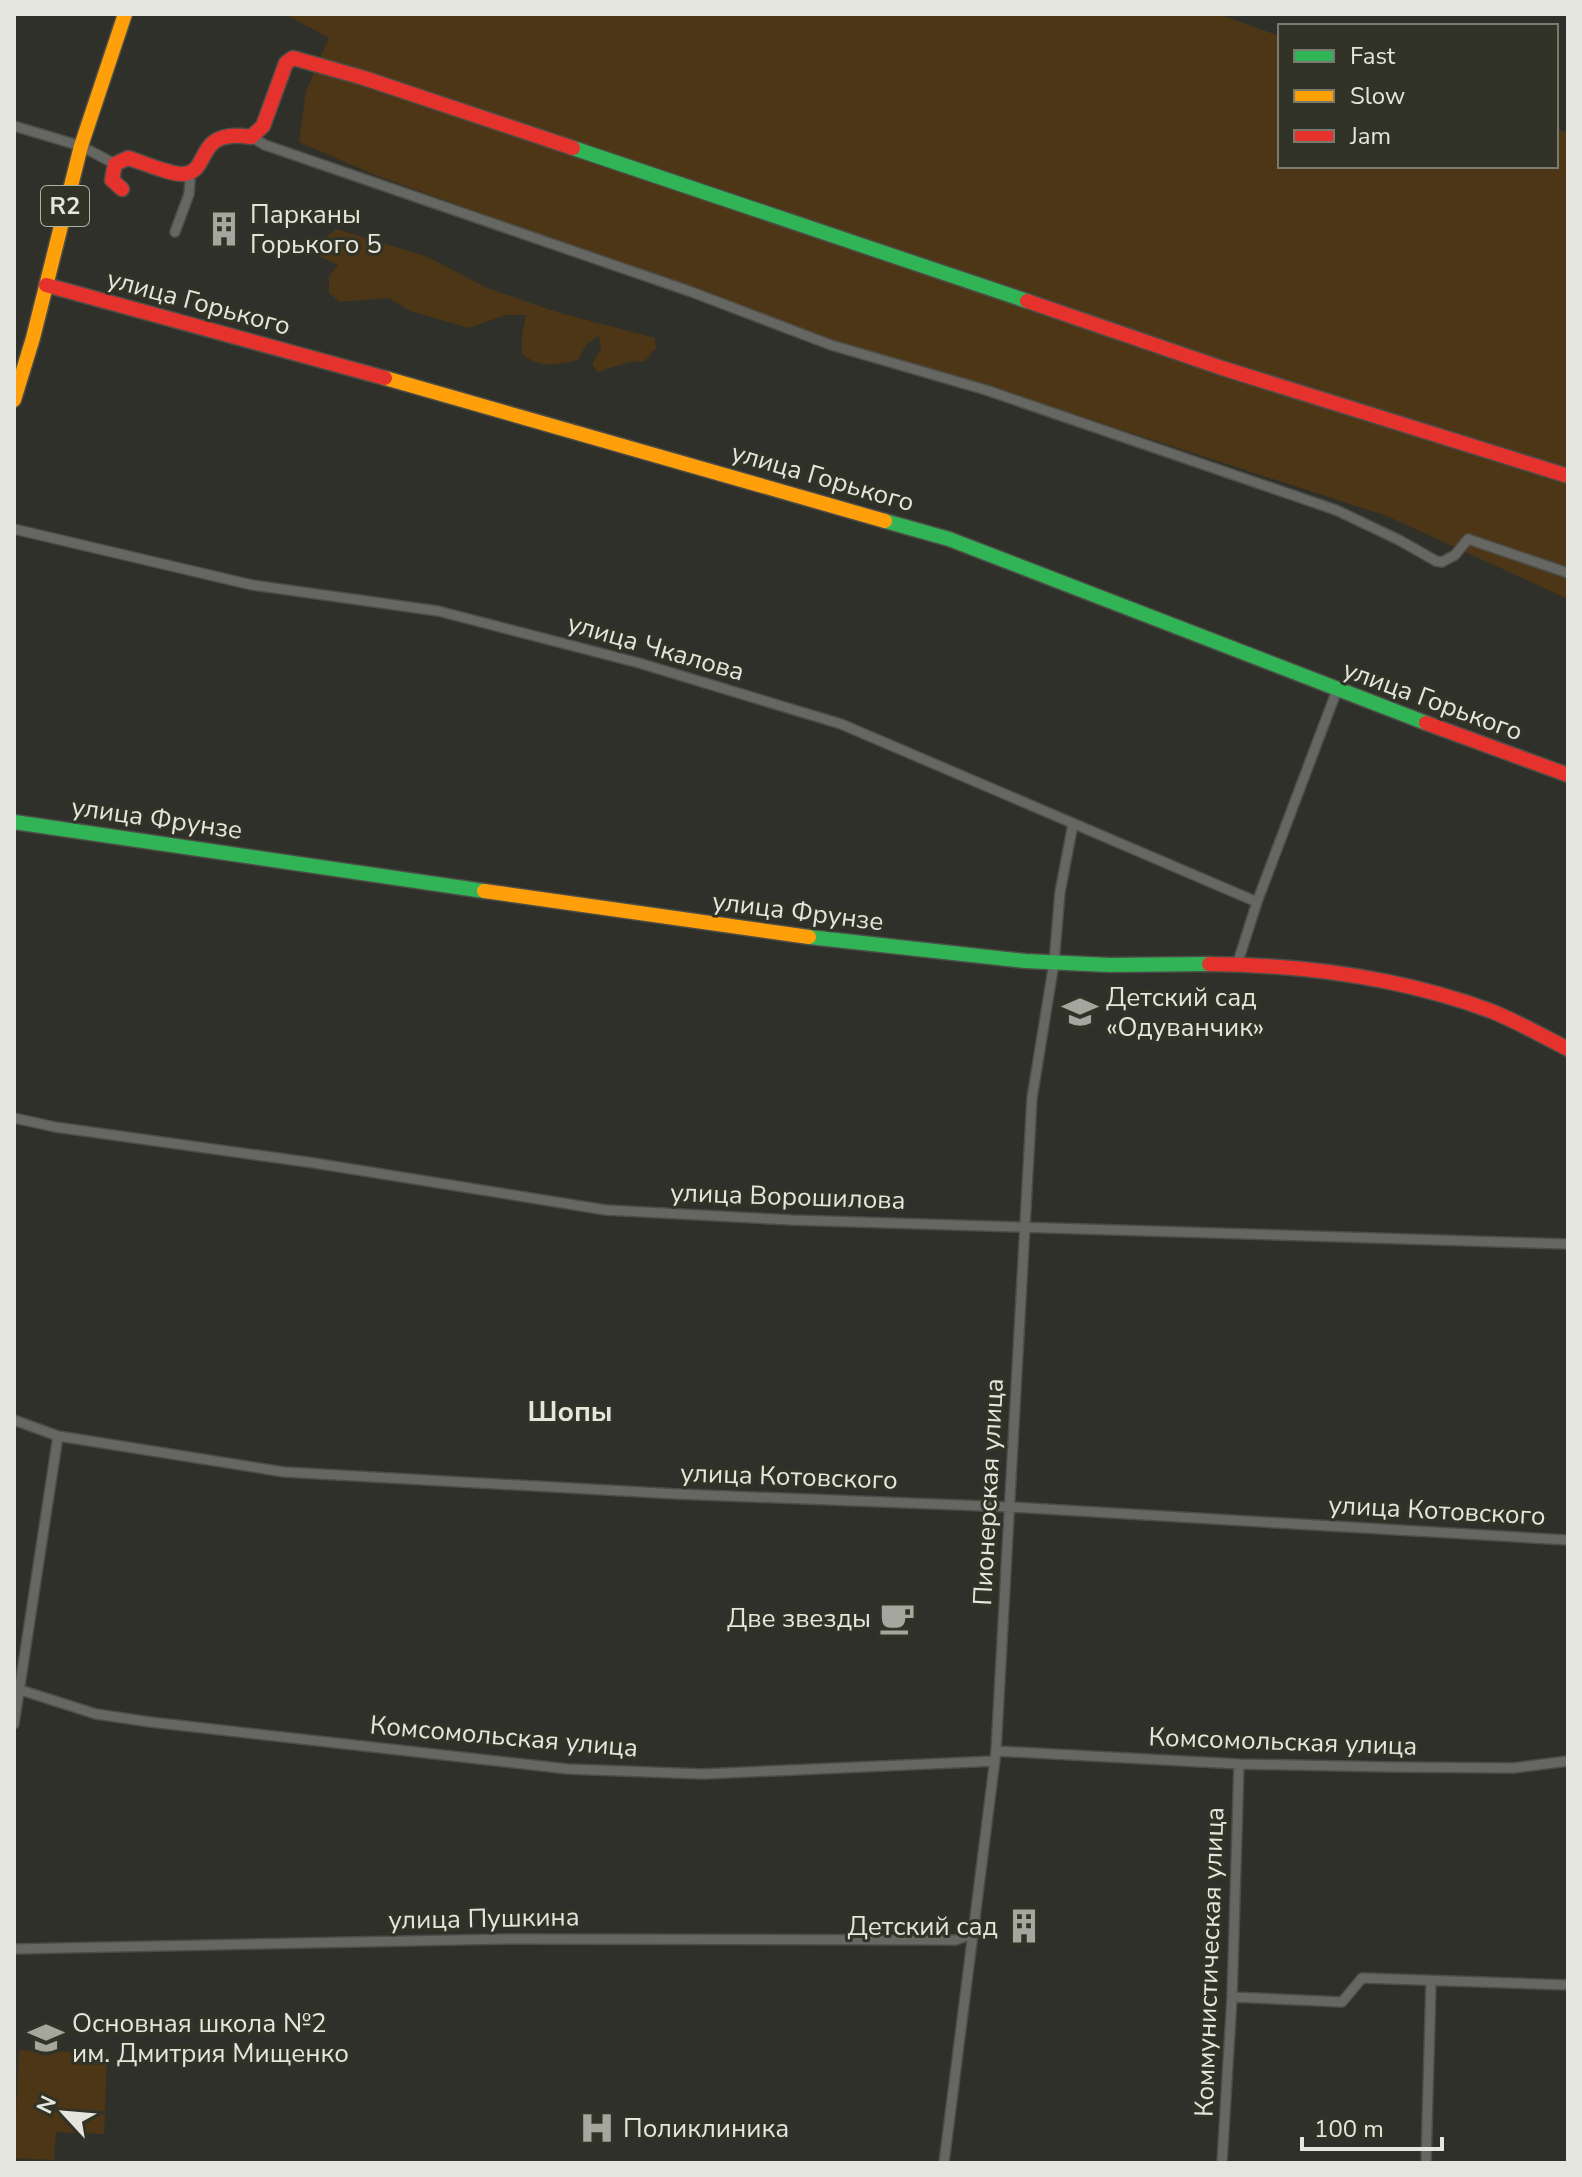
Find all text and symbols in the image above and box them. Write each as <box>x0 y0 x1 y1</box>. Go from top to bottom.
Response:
legend <box>1278 24 1558 168</box>
text: Fast <box>1350 40 1396 72</box>
text: Slow <box>1350 80 1405 112</box>
text: Jam <box>1349 120 1391 152</box>
road number: R2 <box>41 186 89 226</box>
place label: Парканы Горького 5 <box>250 197 382 262</box>
building icon: Парканы Горького 5 <box>205 210 243 248</box>
street label: улица Горького <box>103 261 295 344</box>
street label: улица Горького <box>727 435 918 520</box>
street label: улица Чкалова <box>563 606 748 689</box>
street label: улица Горького <box>1338 652 1527 749</box>
street label: улица Фрунзе <box>69 789 245 848</box>
street label: улица Фрунзе <box>710 884 886 939</box>
place label: Детский сад «Одуванчик» <box>1106 980 1264 1045</box>
school or university icon: Детский сад «Одуванчик» <box>1061 993 1099 1031</box>
street label: улица Ворошилова <box>670 1175 906 1218</box>
street label: Пионерская улица <box>965 1378 1012 1607</box>
district label: Шопы <box>527 1393 613 1431</box>
street label: улица Котовского <box>680 1455 898 1498</box>
street label: улица Котовского <box>1327 1487 1547 1534</box>
cafe icon: Две звезды <box>878 1599 916 1637</box>
place label: Две звезды <box>727 1601 871 1636</box>
street label: Комсомольская улица <box>368 1707 639 1766</box>
street label: Комсомольская улица <box>1148 1719 1418 1764</box>
street label: Коммунистическая улица <box>1187 1806 1232 2118</box>
street label: улица Пушкина <box>388 1899 580 1938</box>
building icon: Детский сад <box>1005 1907 1043 1945</box>
place label: Детский сад <box>847 1909 998 1944</box>
place label: Основная школа №2 им. Дмитрия Мищенко <box>72 2006 349 2071</box>
school or university icon: Основная школа №2 им. Дмитрия Мищенко <box>27 2019 65 2057</box>
north arrow <box>24 2073 104 2153</box>
text: N <box>30 2091 64 2119</box>
scale bar <box>1302 2101 1442 2151</box>
hospital icon: Поликлиника <box>578 2109 616 2147</box>
place label: Поликлиника <box>623 2111 789 2146</box>
text: 100 m <box>1314 2113 1384 2145</box>

